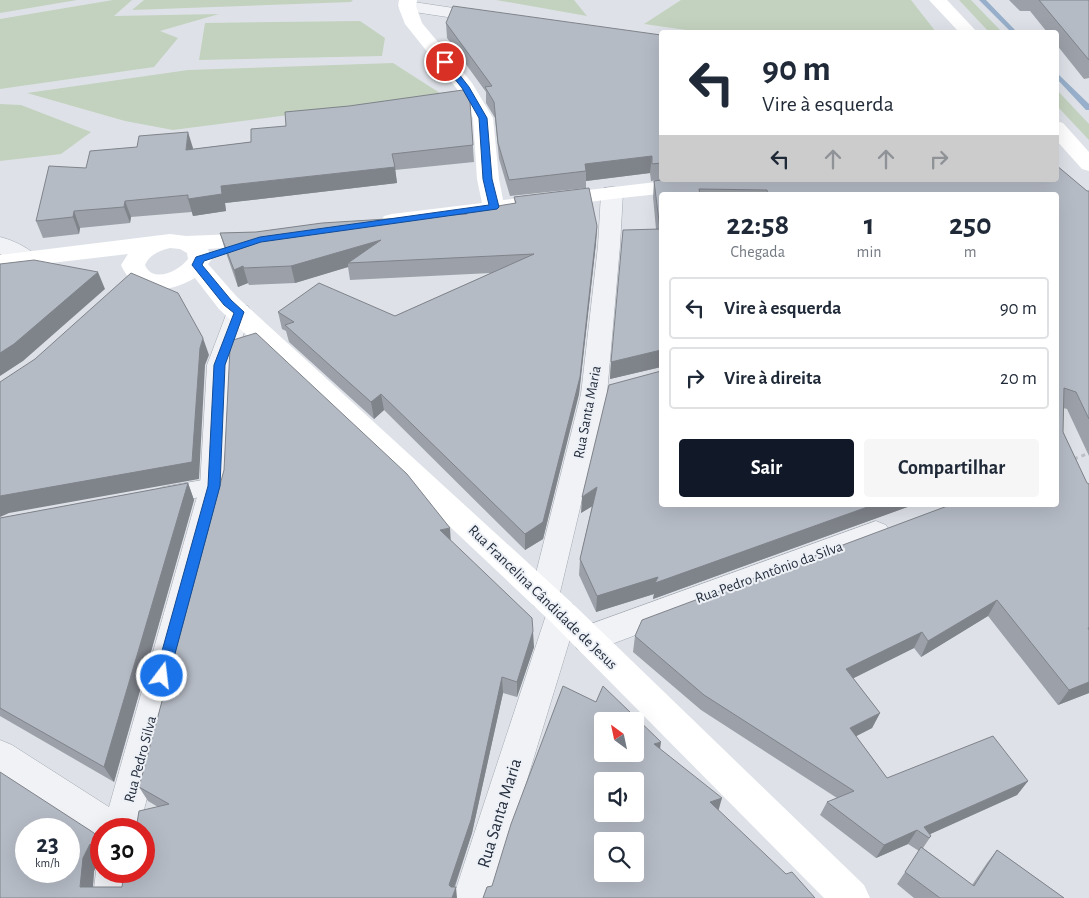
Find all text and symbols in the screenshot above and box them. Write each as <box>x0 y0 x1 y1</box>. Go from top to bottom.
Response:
pin <box>424 41 466 83</box>
icon: arrive <box>431 48 459 76</box>
icon: left <box>679 50 744 115</box>
text: 90 m <box>762 52 831 87</box>
text: Vire à esquerda <box>762 93 894 115</box>
icon: left <box>766 145 794 173</box>
icon: ahead <box>819 145 847 173</box>
icon: ahead <box>872 145 900 173</box>
icon: right <box>925 145 953 173</box>
text: 22:58 <box>726 210 789 240</box>
text: 1 <box>864 210 874 240</box>
text: 250 <box>949 210 992 240</box>
text: Chegada <box>731 244 785 260</box>
text: min <box>857 244 882 260</box>
text: m <box>964 244 977 260</box>
icon: left <box>681 294 709 322</box>
text: Vire à esquerda <box>724 299 841 318</box>
text: 90 m <box>1000 299 1037 318</box>
street label: Rua Santa Maria <box>571 364 604 460</box>
icon: right <box>681 364 709 392</box>
text: Vire à direita <box>724 369 822 388</box>
text: 20 m <box>1000 369 1037 388</box>
button: Sair <box>679 439 854 497</box>
button: Compartilhar <box>864 439 1039 497</box>
street label: Rua Francelina Cândidade de Jesus <box>465 522 620 672</box>
street label: Rua Pedro Antônio da Silva <box>694 539 845 606</box>
position arrow <box>135 649 187 701</box>
north arrow <box>594 712 644 762</box>
map controls <box>594 712 644 882</box>
street label: Rua Pedro Silva <box>122 714 159 804</box>
street label: Rua Santa Maria <box>475 756 525 870</box>
button: sound <box>594 772 644 822</box>
speed limit sign: 30 <box>90 818 155 883</box>
text: 23 <box>36 832 59 857</box>
button: search <box>594 832 644 882</box>
text: km/h <box>35 857 60 869</box>

